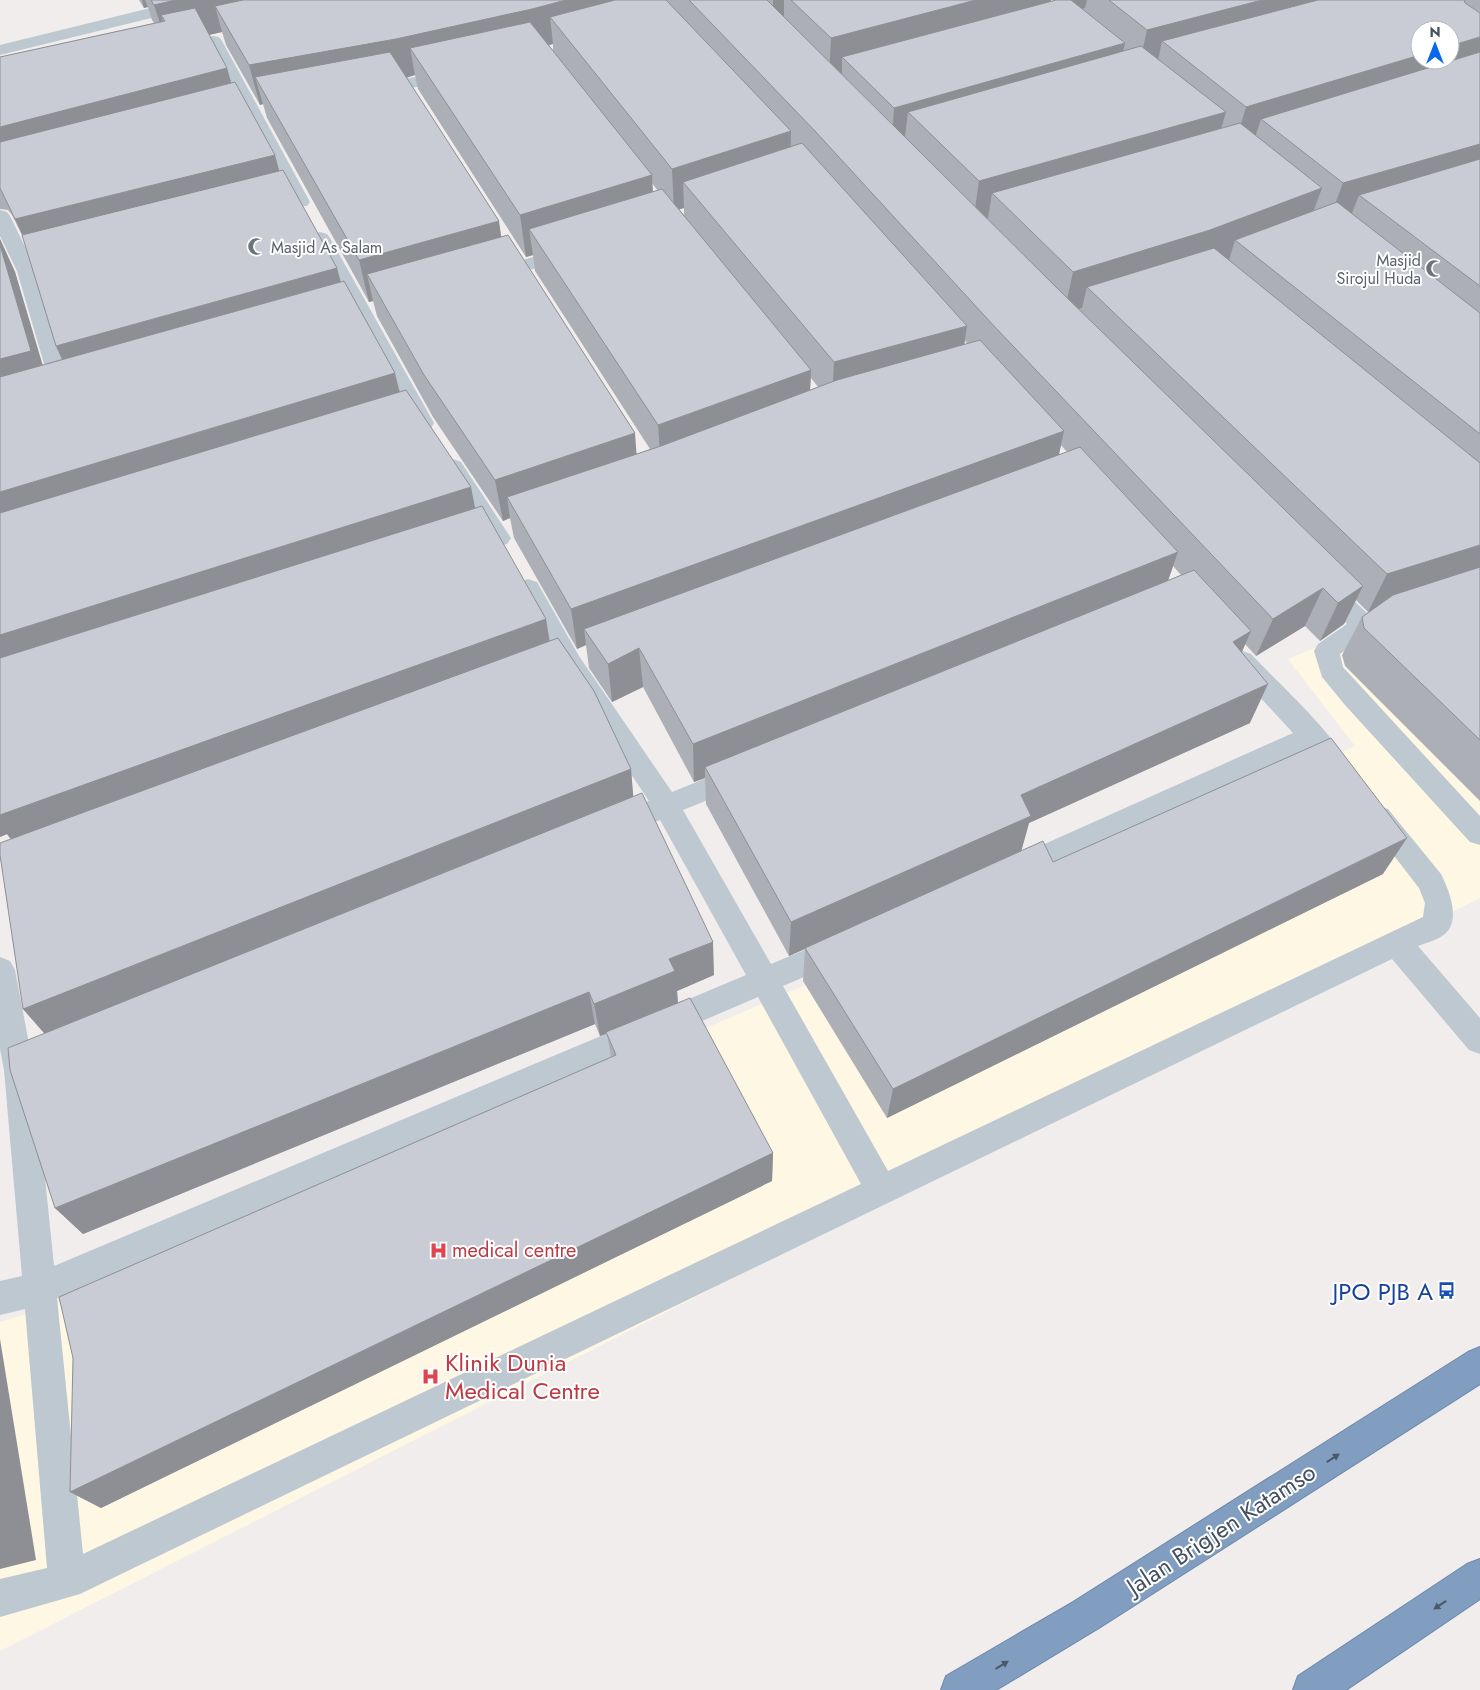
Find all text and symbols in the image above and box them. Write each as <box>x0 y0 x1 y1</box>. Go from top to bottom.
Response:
north arrow <box>1410 20 1460 70</box>
text: N <box>1429 22 1441 42</box>
place label: Masjid As Salam <box>271 236 382 259</box>
mosque icon: Masjid As Salam <box>247 237 267 257</box>
place label: Masjid Sirojul Huda <box>1337 249 1421 290</box>
mosque icon: Masjid Sirojul Huda <box>1425 259 1445 279</box>
place label: medical centre <box>452 1236 576 1265</box>
hospital icon: medical centre <box>428 1240 448 1260</box>
place label: JPO PJB A <box>1330 1274 1433 1309</box>
bus stop icon: JPO PJB A <box>1437 1281 1457 1301</box>
place label: Klinik Dunia Medical Centre <box>445 1345 600 1408</box>
hospital icon: Klinik Dunia Medical Centre <box>421 1366 441 1386</box>
one-way arrow <box>1326 1453 1339 1463</box>
street label: Jalan Brigjen Katamso <box>1117 1455 1322 1605</box>
one-way arrow <box>1433 1600 1446 1610</box>
one-way arrow <box>996 1661 1009 1670</box>

